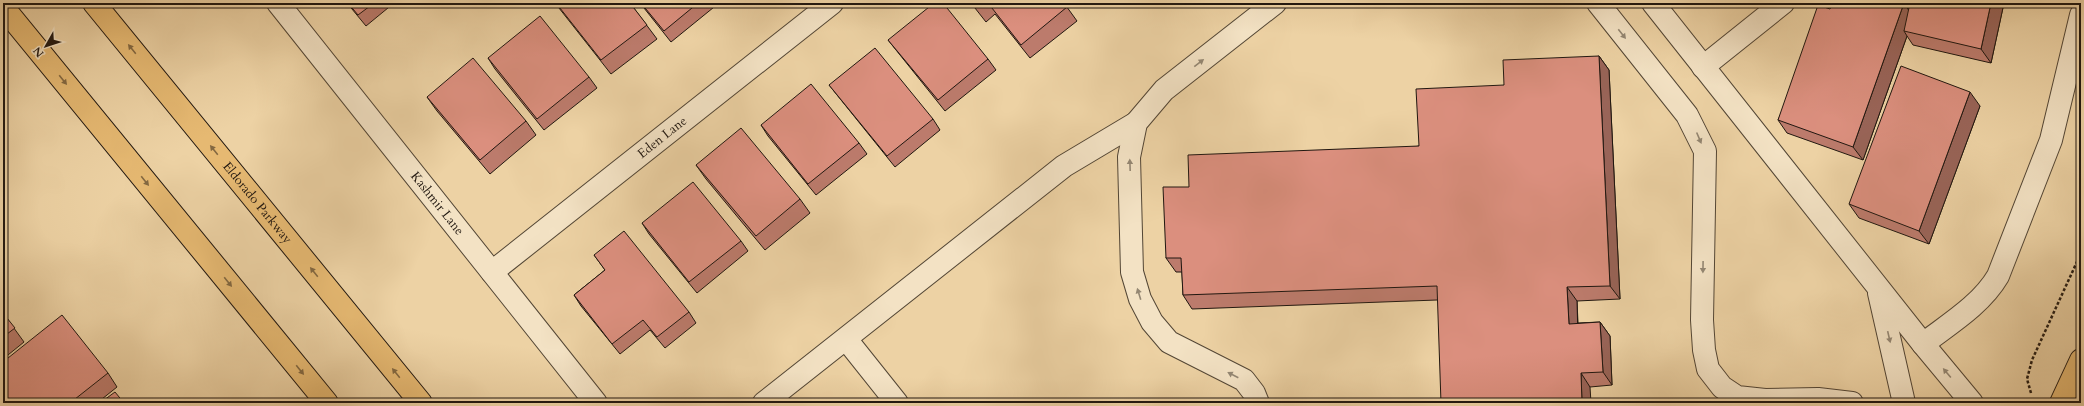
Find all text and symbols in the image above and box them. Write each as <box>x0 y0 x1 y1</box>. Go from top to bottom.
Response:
north arrow <box>26 26 66 66</box>
one-way arrow <box>1618 28 1627 39</box>
text: N <box>29 43 47 60</box>
one-way arrow <box>127 43 136 54</box>
one-way arrow <box>1193 58 1204 67</box>
one-way arrow <box>59 75 68 86</box>
street label: Eden Lane <box>634 112 691 163</box>
one-way arrow <box>1696 132 1703 144</box>
one-way arrow <box>209 144 218 155</box>
street label: Eldorado Parkway <box>218 158 296 248</box>
one-way arrow <box>1126 159 1133 171</box>
street label: Kashmir Lane <box>406 168 468 239</box>
one-way arrow <box>141 176 150 186</box>
one-way arrow <box>1700 261 1706 274</box>
one-way arrow <box>309 267 318 277</box>
one-way arrow <box>223 276 232 287</box>
one-way arrow <box>1136 288 1142 300</box>
one-way arrow <box>1887 331 1893 343</box>
one-way arrow <box>296 365 304 376</box>
one-way arrow <box>391 367 400 378</box>
one-way arrow <box>1943 368 1952 378</box>
one-way arrow <box>1228 372 1239 378</box>

